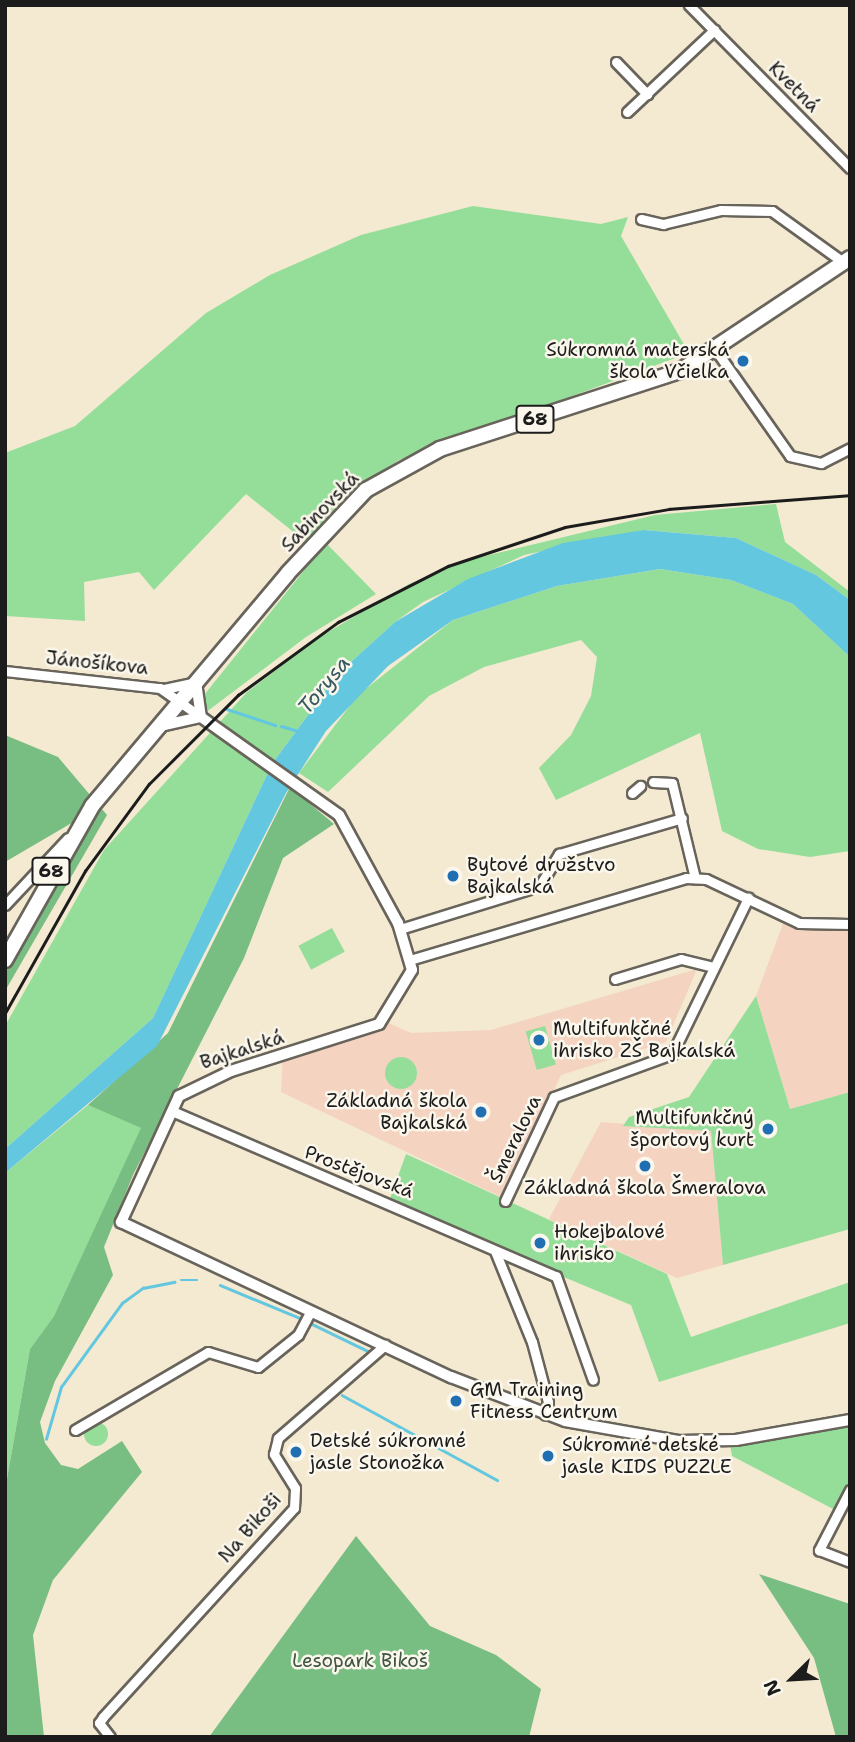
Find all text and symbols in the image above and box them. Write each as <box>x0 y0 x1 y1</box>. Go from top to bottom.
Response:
street label: Kvetná <box>764 57 824 117</box>
place label: Súkromná materská škola Včielka <box>546 339 729 383</box>
marker: Súkromná materská škola Včielka <box>735 353 751 369</box>
road number: 68 <box>514 404 556 433</box>
street label: Sabinovská <box>276 467 364 557</box>
street label: Jánošíkova <box>45 646 149 680</box>
water label: Torysa <box>293 651 355 719</box>
place label: Bytové družstvo Bajkalská <box>467 854 616 898</box>
road number: 68 <box>30 856 72 886</box>
marker: Bytové družstvo Bajkalská <box>445 868 461 884</box>
place label: Multifunkčné ihrisko ZŠ Bajkalská <box>553 1018 735 1062</box>
street label: Bajkalská <box>197 1026 287 1074</box>
marker: Multifunkčné ihrisko ZŠ Bajkalská <box>531 1032 547 1048</box>
place label: Základná škola Bajkalská <box>326 1090 467 1134</box>
street label: Šmeralova <box>484 1091 546 1187</box>
marker: Základná škola Bajkalská <box>473 1104 489 1120</box>
place label: Multifunkčný športový kurt <box>630 1107 754 1151</box>
marker: Multifunkčný športový kurt <box>760 1121 776 1137</box>
street label: Prostějovská <box>301 1141 417 1203</box>
marker: Základná škola Šmeralova <box>637 1158 653 1174</box>
place label: Základná škola Šmeralova <box>524 1177 766 1199</box>
place label: Hokejbalové ihrisko <box>554 1221 665 1265</box>
marker: Hokejbalové ihrisko <box>532 1235 548 1251</box>
place label: GM Training Fitness Centrum <box>470 1379 618 1423</box>
marker: GM Training Fitness Centrum <box>448 1393 464 1409</box>
place label: Detské súkromné jasle Stonožka <box>310 1430 466 1474</box>
place label: Súkromné detské jasle KIDS PUZZLE <box>562 1434 732 1478</box>
marker: Detské súkromné jasle Stonožka <box>288 1444 304 1460</box>
marker: Súkromné detské jasle KIDS PUZZLE <box>540 1448 556 1464</box>
street label: Na Bikoši <box>214 1489 286 1567</box>
north arrow <box>757 1644 827 1714</box>
park label: Lesopark Bikoš <box>292 1650 428 1672</box>
text: N <box>758 1676 787 1700</box>

